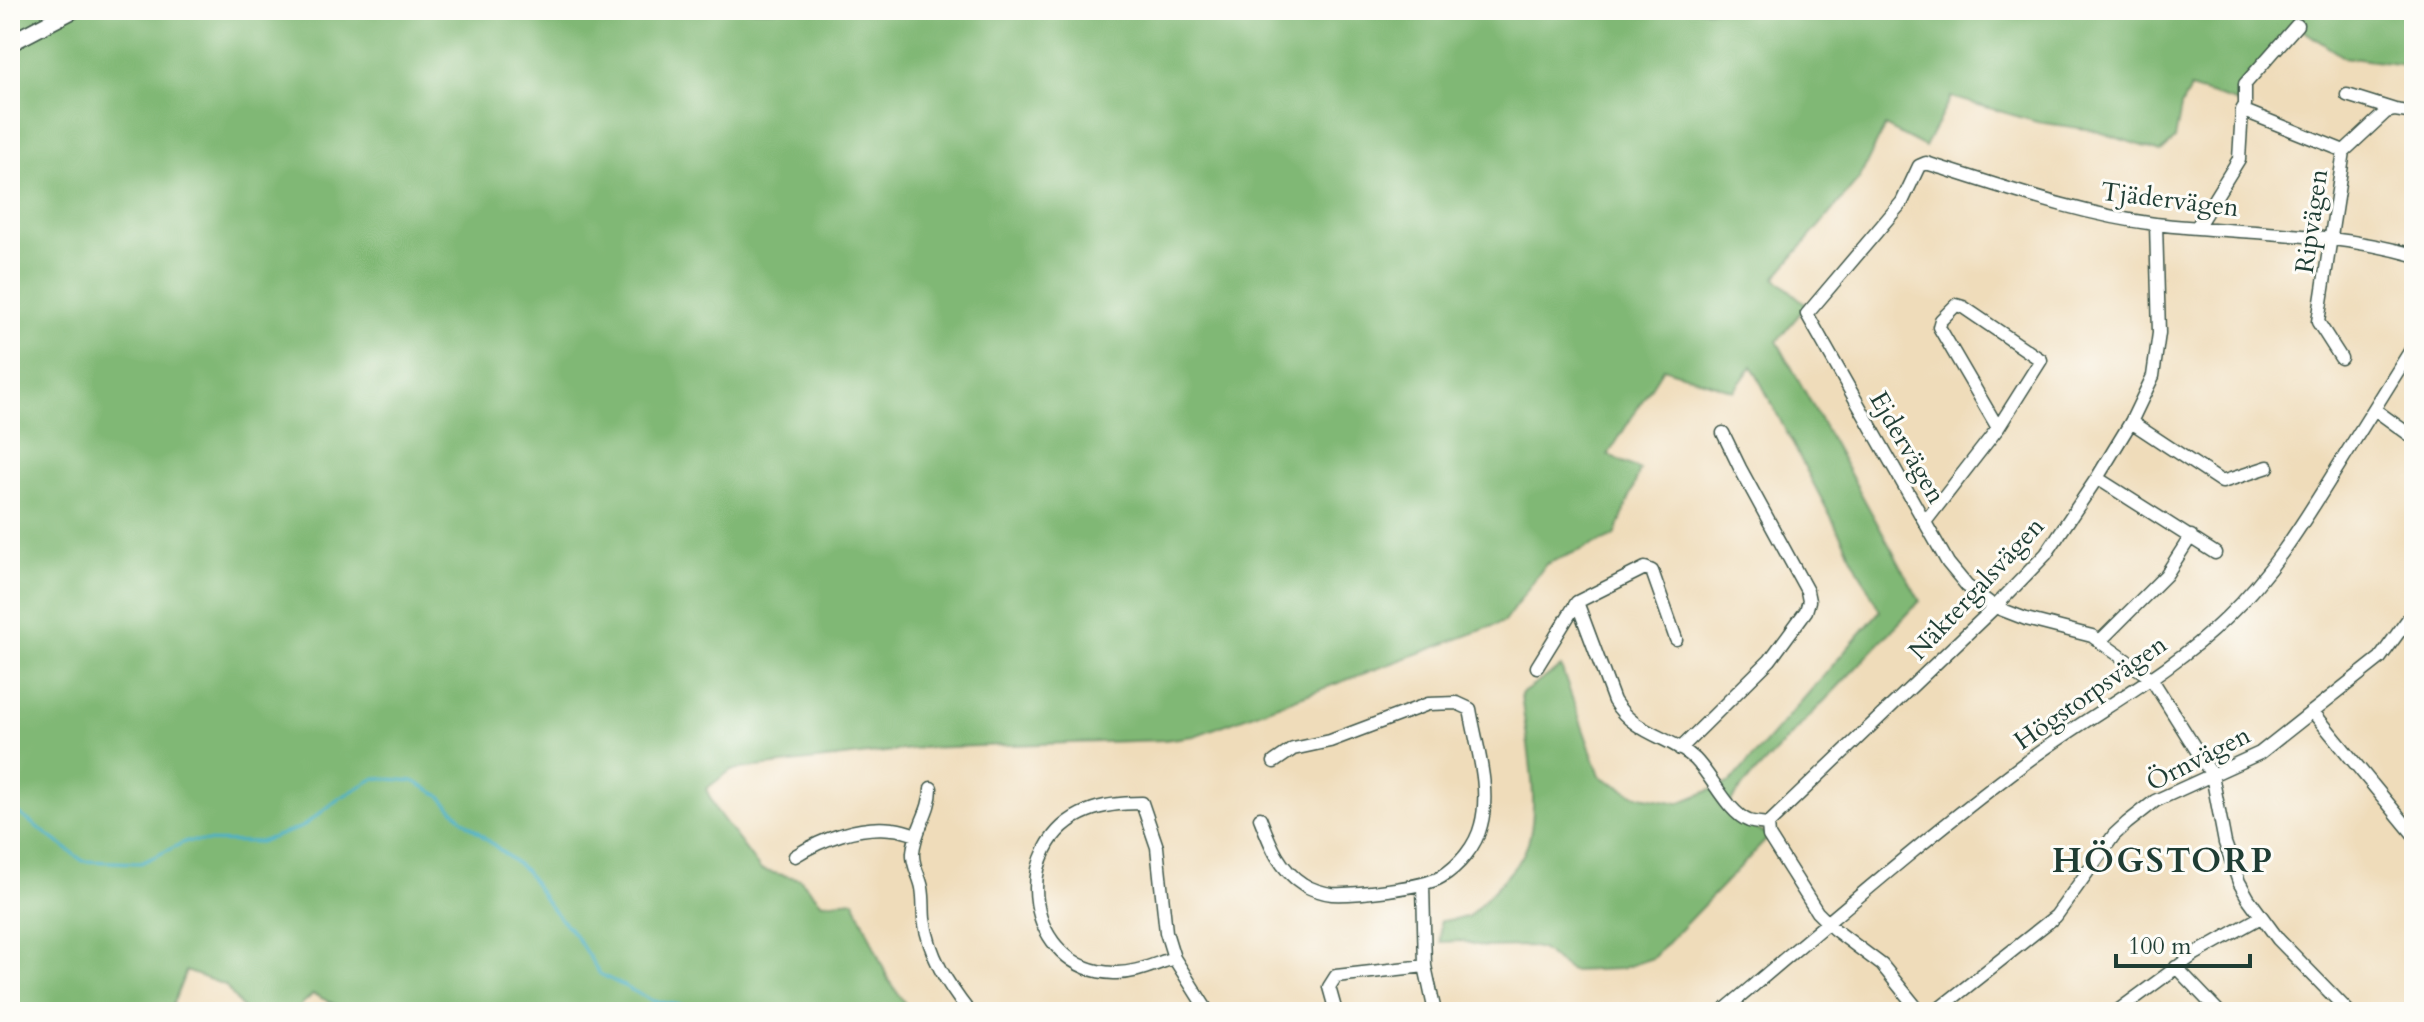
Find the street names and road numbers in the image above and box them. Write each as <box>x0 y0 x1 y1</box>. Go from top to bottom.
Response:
street label: Ripvägen <box>2287 166 2336 275</box>
street label: Tjädervägen <box>2099 174 2241 225</box>
street label: Ejdervägen <box>1861 385 1954 510</box>
street label: Näktergalsvägen <box>1901 509 2052 668</box>
street label: Högstorpsvägen <box>2007 627 2174 758</box>
street label: Örnvägen <box>2140 717 2256 800</box>

